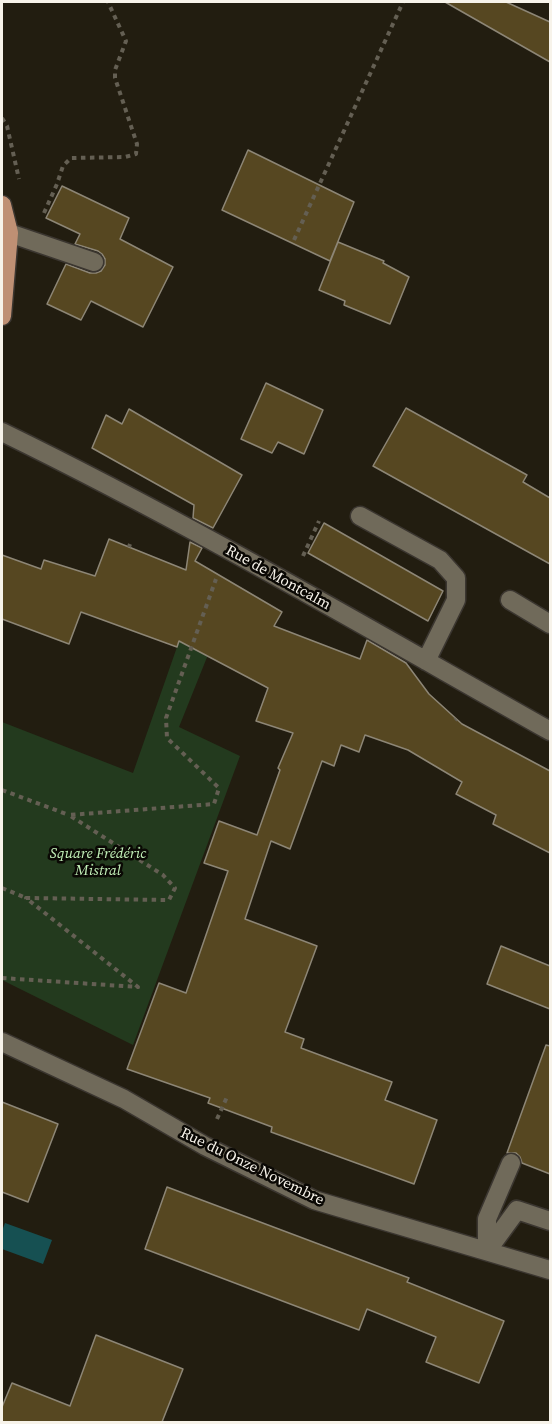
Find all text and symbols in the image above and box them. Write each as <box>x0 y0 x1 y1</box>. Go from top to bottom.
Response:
street label: Rue de Montcalm <box>222 542 334 614</box>
park label: Square Frédéric Mistral <box>50 845 146 880</box>
street label: Rue du Onze Novembre <box>177 1124 327 1210</box>

